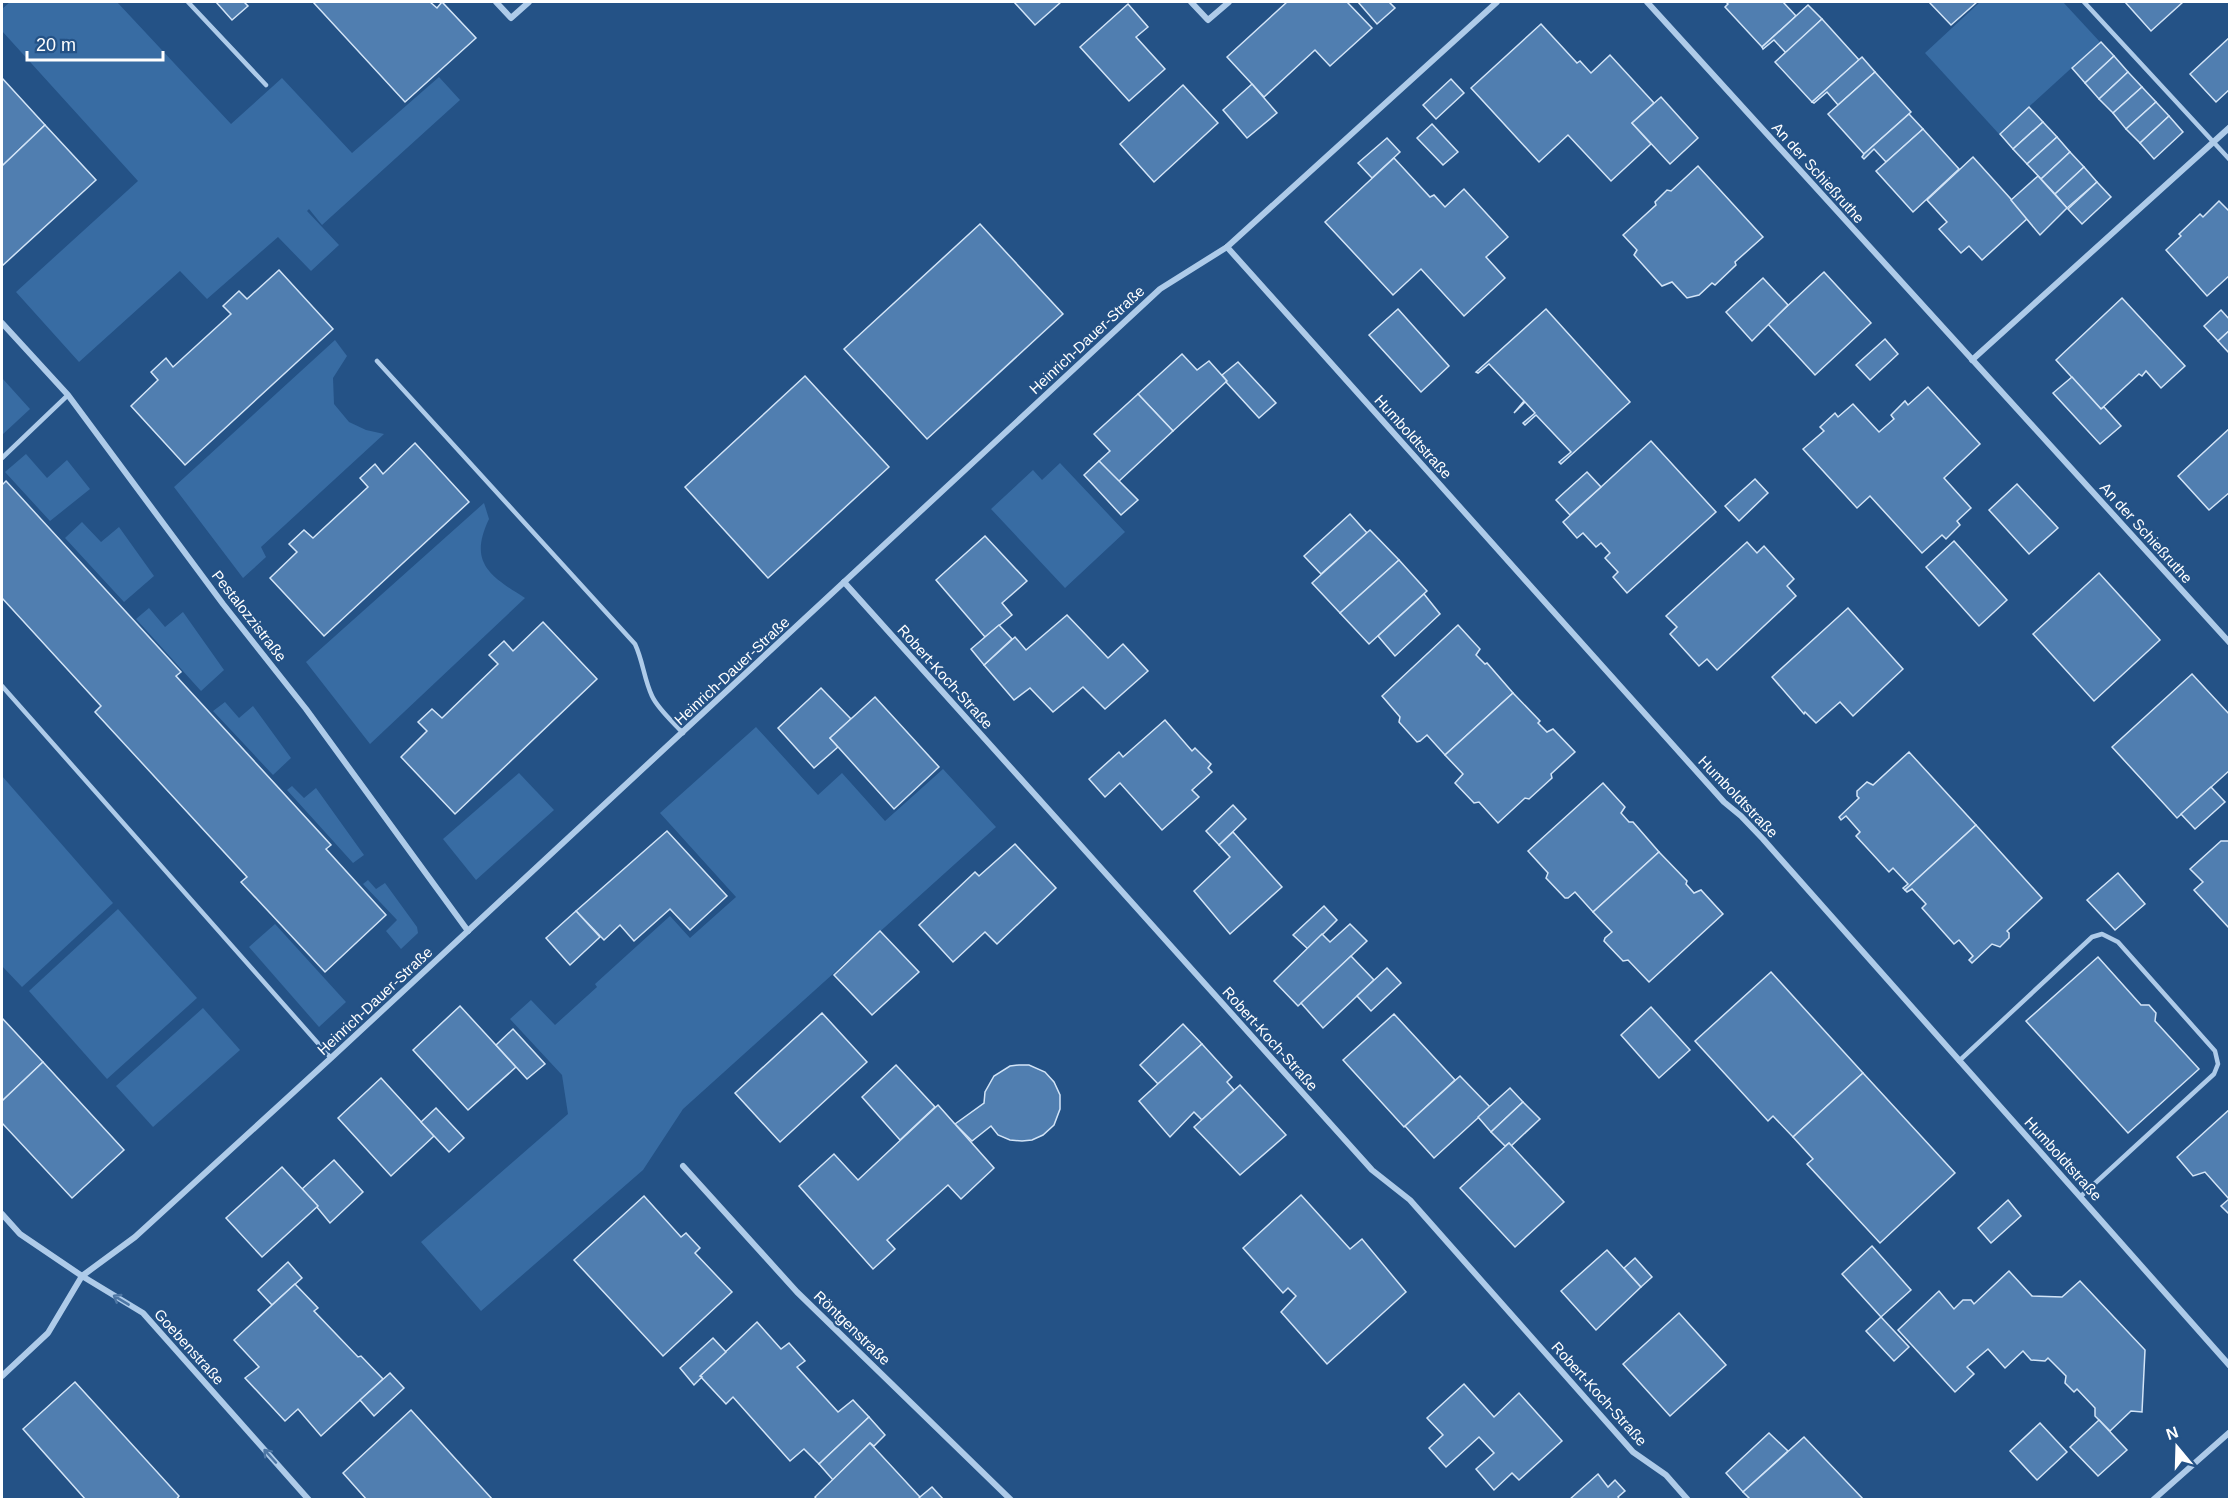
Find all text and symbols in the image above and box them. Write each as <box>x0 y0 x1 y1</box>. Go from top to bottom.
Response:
scale bar <box>27 24 164 62</box>
text: 20 m <box>36 35 76 55</box>
street label: An der Schießruthe <box>1769 119 1868 226</box>
street label: Heinrich-Dauer-Straße <box>1026 282 1148 397</box>
street label: Humboldtstraße <box>1371 391 1455 482</box>
street label: An der Schießruthe <box>2097 479 2196 586</box>
street label: Pestalozzistraße <box>209 567 290 665</box>
street label: Heinrich-Dauer-Straße <box>671 613 793 728</box>
street label: Robert-Koch-Straße <box>894 621 997 732</box>
street label: Humboldtstraße <box>1695 752 1782 841</box>
street label: Heinrich-Dauer-Straße <box>314 943 436 1058</box>
street label: Robert-Koch-Straße <box>1219 983 1322 1094</box>
street label: Humboldtstraße <box>2021 1113 2105 1204</box>
street label: Röntgenstraße <box>811 1287 894 1368</box>
one-way arrow <box>113 1294 130 1306</box>
street label: Goebenstraße <box>151 1305 228 1388</box>
street label: Robert-Koch-Straße <box>1548 1338 1651 1449</box>
north arrow <box>2147 1417 2207 1477</box>
text: N <box>2164 1423 2181 1443</box>
one-way arrow <box>263 1449 277 1464</box>

